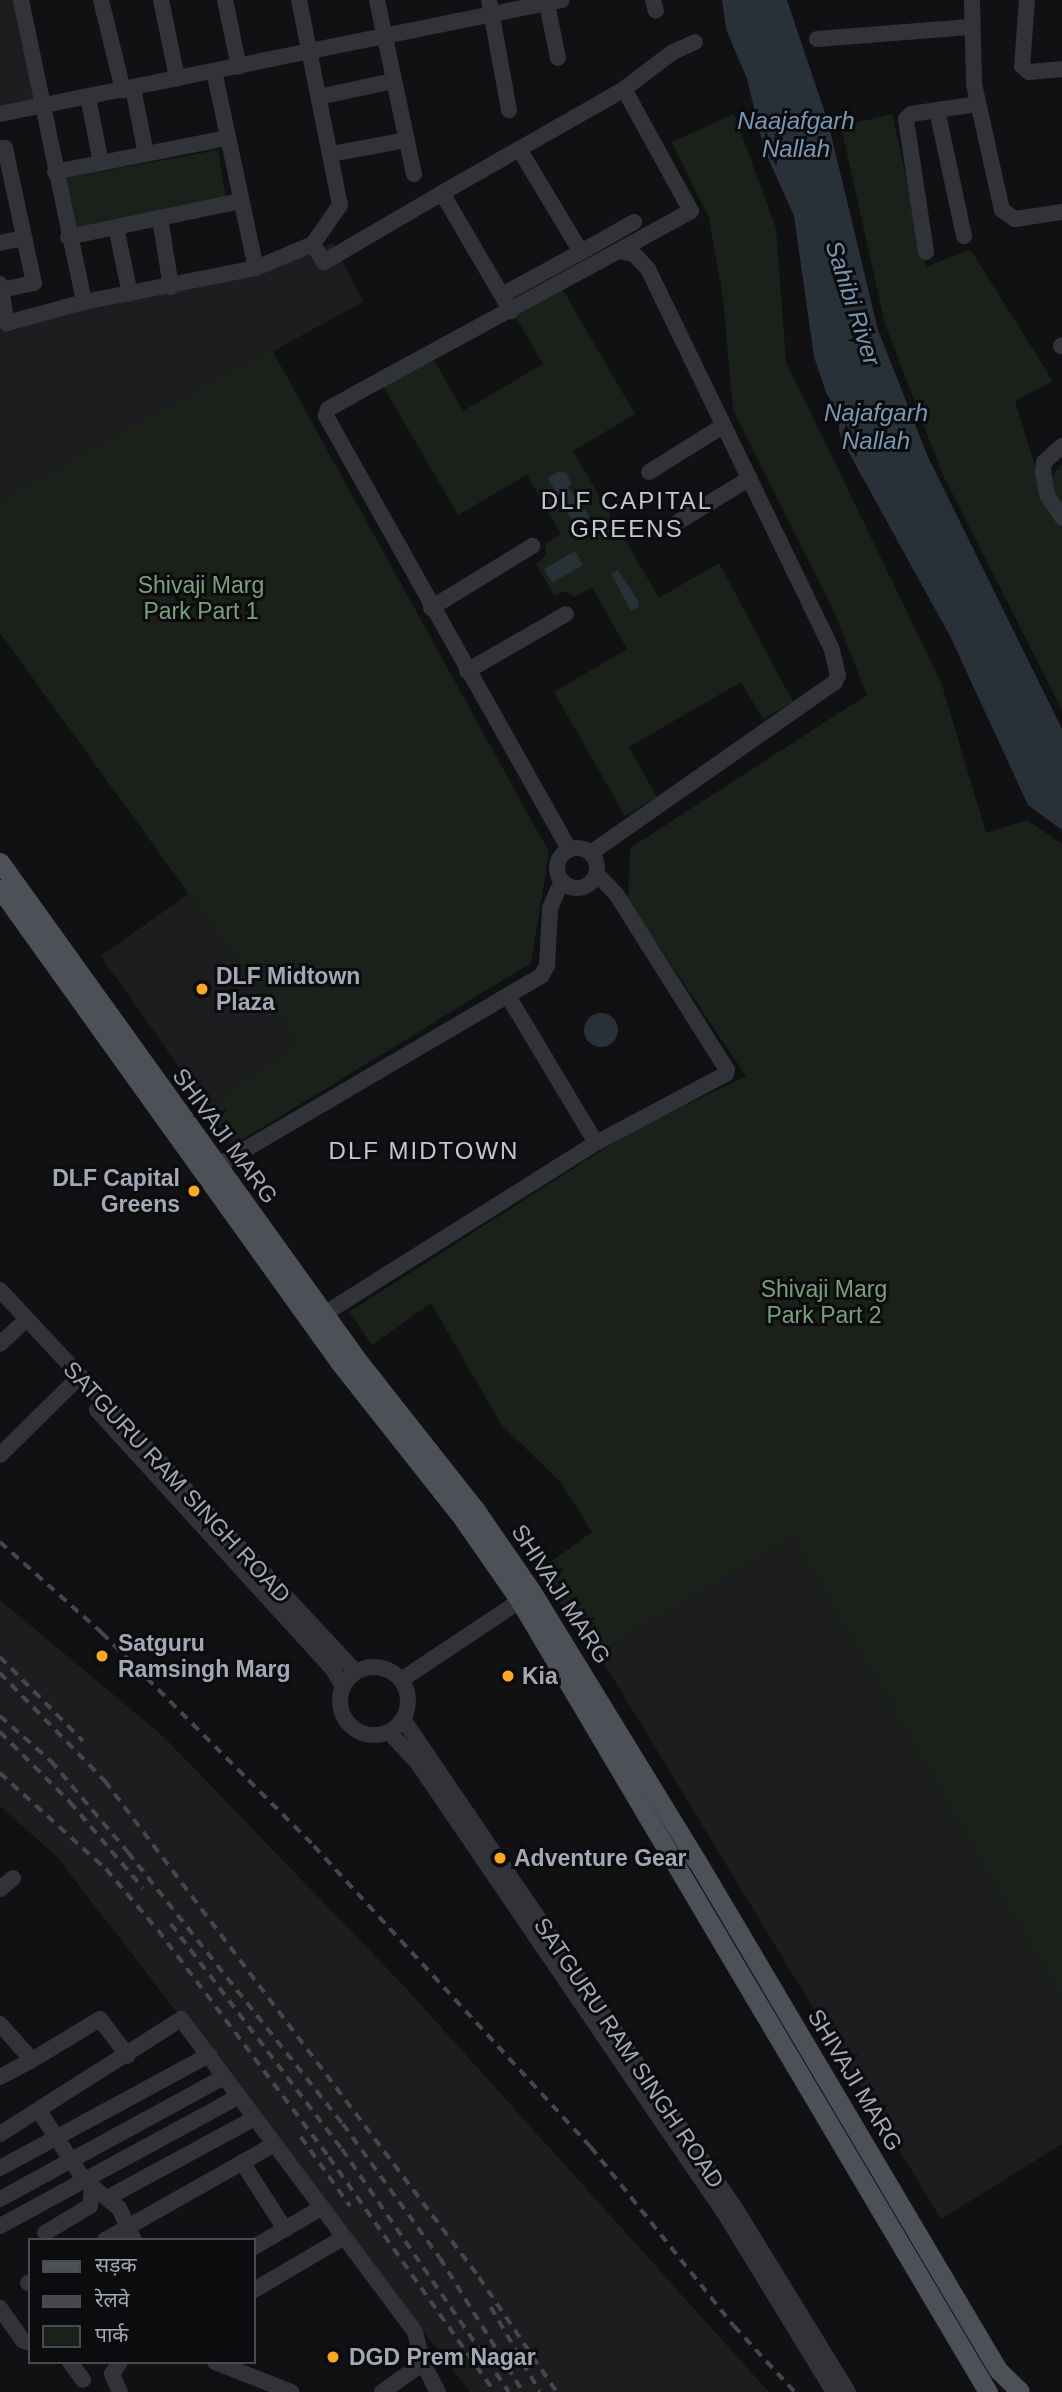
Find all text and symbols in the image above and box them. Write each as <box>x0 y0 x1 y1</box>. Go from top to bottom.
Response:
water label: Naajafgarh Nallah <box>737 107 855 163</box>
water label: Sahibi River <box>819 237 887 369</box>
water label: Najafgarh Nallah <box>824 399 928 455</box>
district label: DLF CAPITAL GREENS <box>542 487 712 543</box>
park label: Shivaji Marg Park Part 1 <box>138 571 264 625</box>
place label: DLF Midtown Plaza <box>216 962 360 1016</box>
marker: DLF Midtown Plaza <box>194 981 210 997</box>
street label: SHIVAJI MARG <box>167 1063 283 1209</box>
district label: DLF MIDTOWN <box>330 1137 518 1165</box>
place label: DLF Capital Greens <box>52 1164 180 1218</box>
marker: DLF Capital Greens <box>186 1183 202 1199</box>
park label: Shivaji Marg Park Part 2 <box>761 1275 887 1329</box>
street label: SATGURU RAM SINGH ROAD <box>58 1355 296 1609</box>
street label: SHIVAJI MARG <box>506 1519 616 1669</box>
place label: Satguru Ramsingh Marg <box>118 1629 291 1683</box>
marker: Satguru Ramsingh Marg <box>92 1646 112 1666</box>
place label: Kia <box>522 1662 558 1690</box>
marker: Kia <box>500 1668 516 1684</box>
place label: Adventure Gear <box>514 1844 687 1872</box>
marker: Adventure Gear <box>492 1850 508 1866</box>
street label: SATGURU RAM SINGH ROAD <box>528 1913 730 2193</box>
street label: SHIVAJI MARG <box>802 2004 908 2156</box>
legend <box>28 2238 256 2364</box>
text: सड़क <box>95 2253 137 2276</box>
text: रेलवे <box>95 2288 130 2311</box>
text: पार्क <box>95 2323 129 2346</box>
place label: DGD Prem Nagar <box>349 2343 536 2371</box>
marker: DGD Prem Nagar <box>323 2347 343 2367</box>

